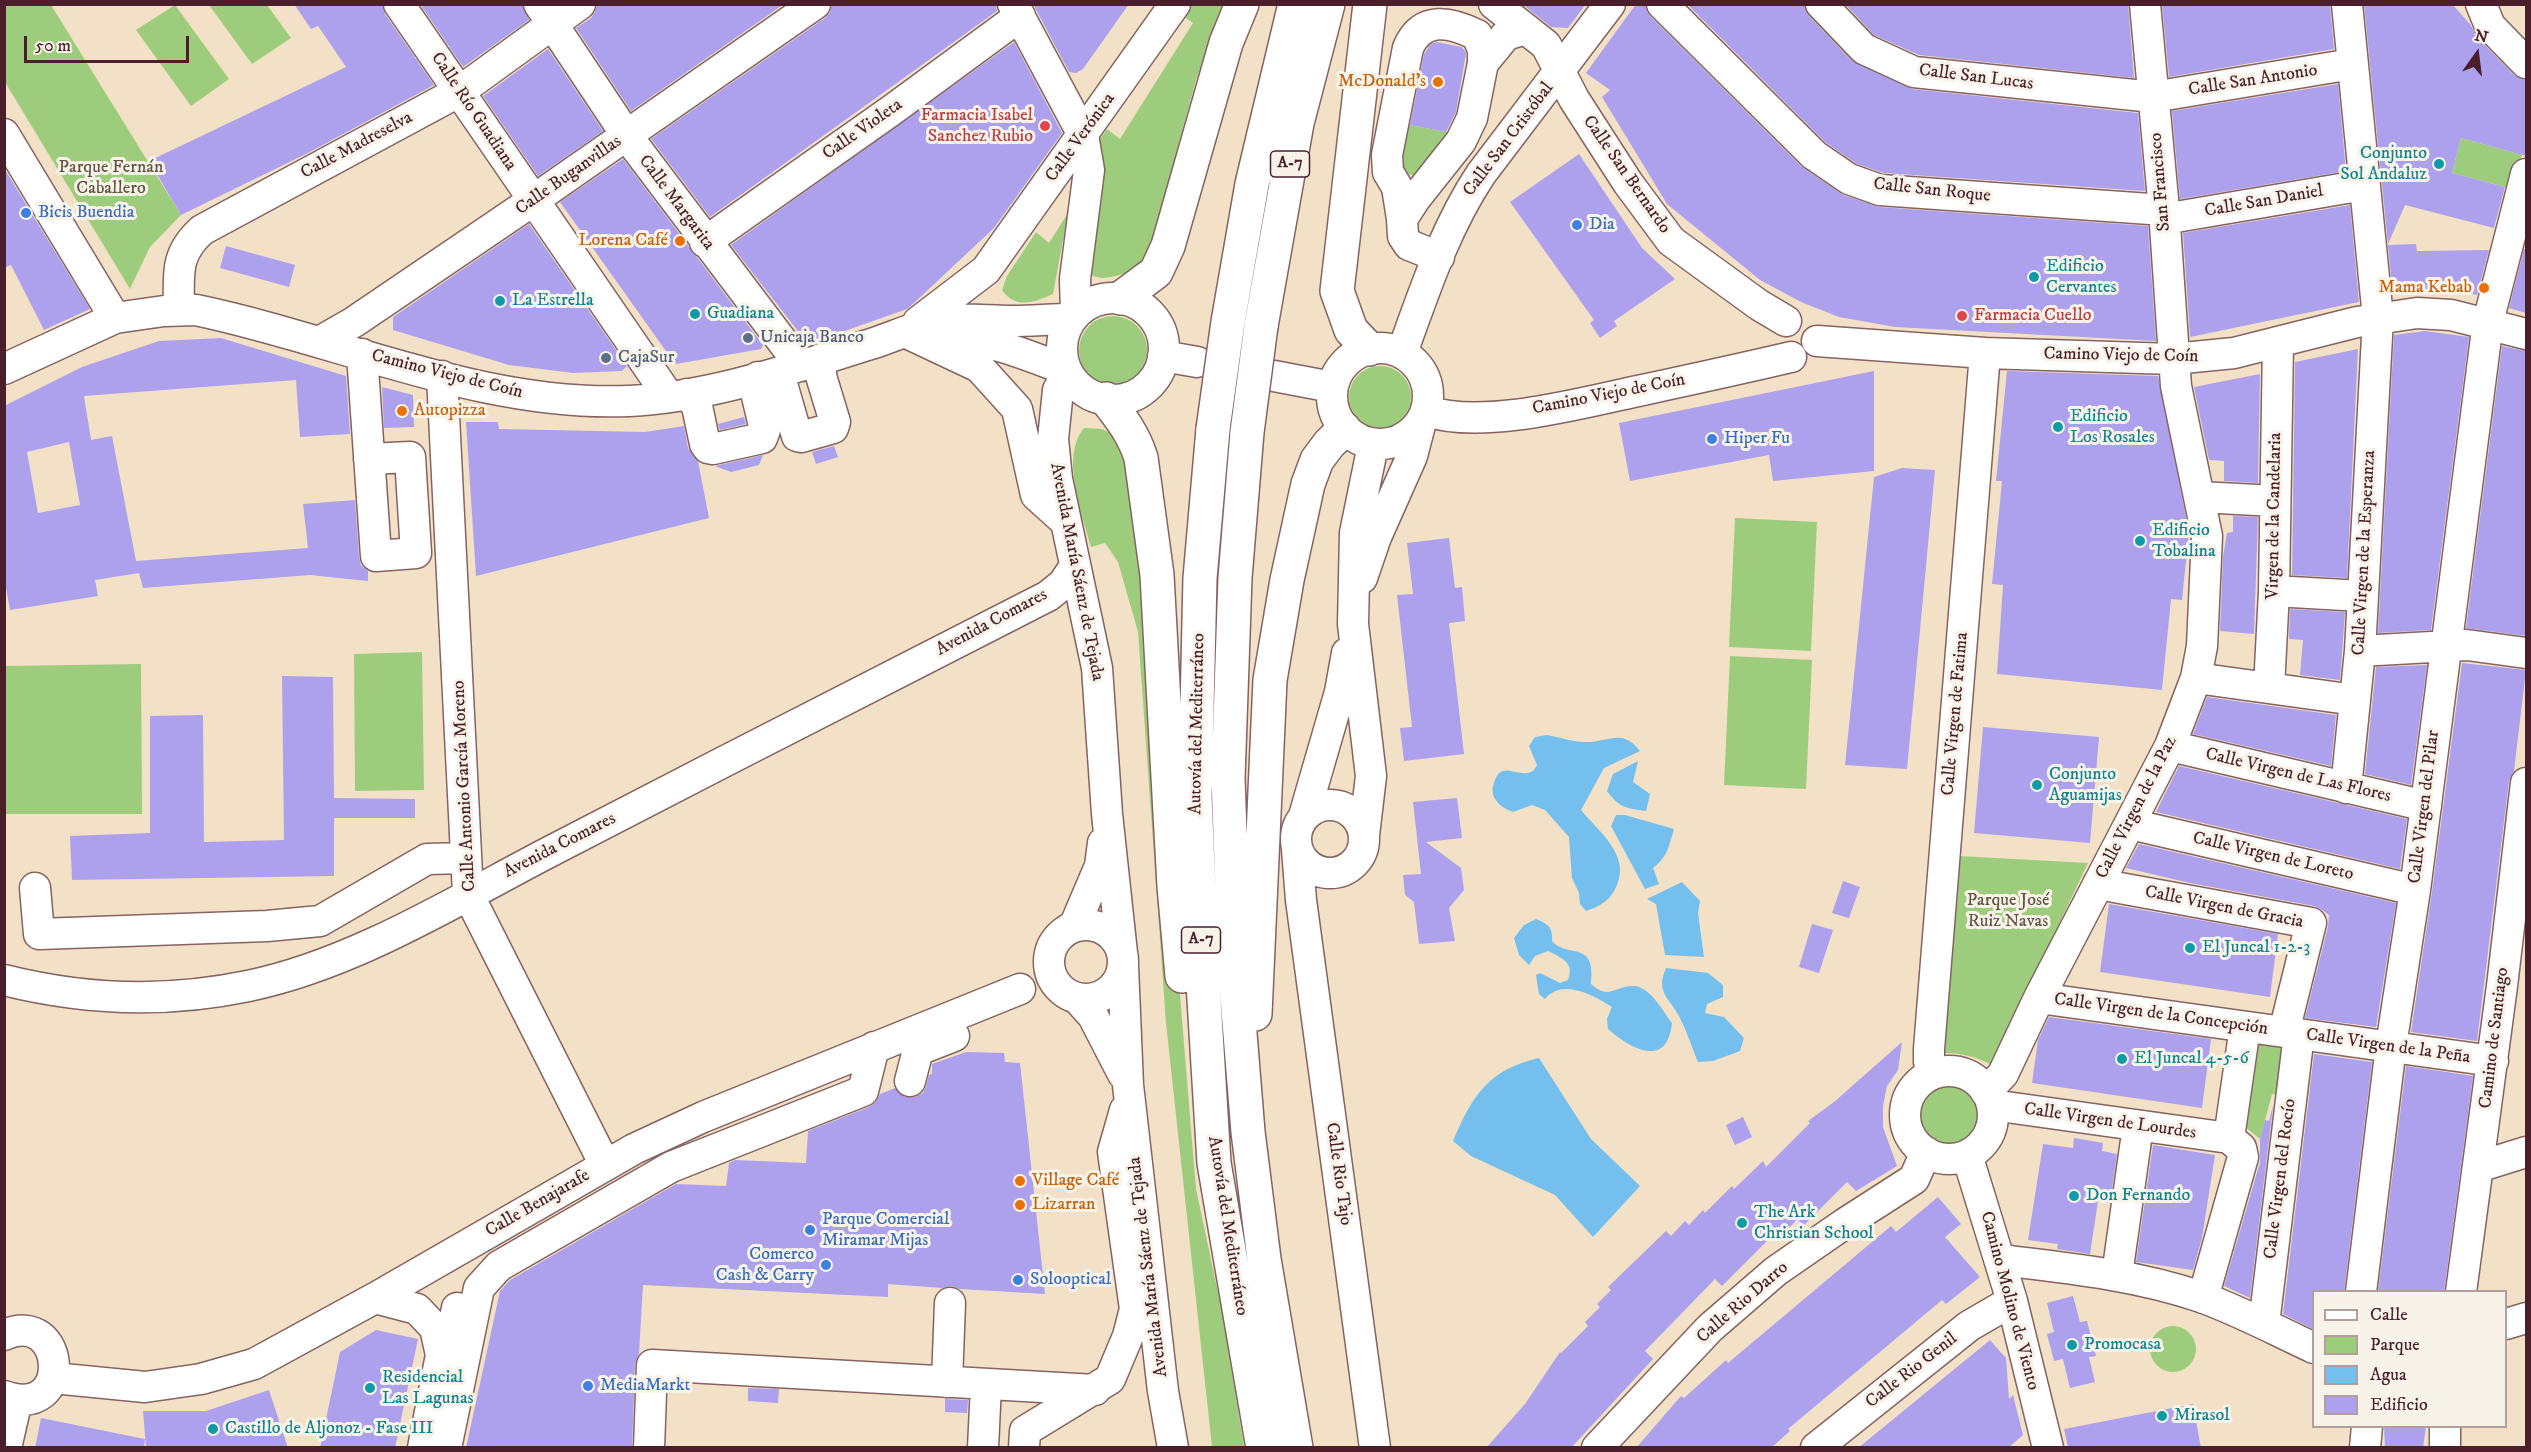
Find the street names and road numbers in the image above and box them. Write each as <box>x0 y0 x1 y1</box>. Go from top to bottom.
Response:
street label: Calle Río Guadiana <box>425 49 521 175</box>
street label: Calle San Lucas <box>1918 60 2034 96</box>
street label: Calle San Antonio <box>2187 60 2319 102</box>
street label: Calle San Cristóbal <box>1459 79 1559 201</box>
street label: Calle Verónica <box>1042 89 1120 187</box>
street label: Calle Violeta <box>819 95 907 165</box>
street label: Calle Madreselva <box>298 108 416 184</box>
street label: Calle San Bernardo <box>1577 112 1675 238</box>
street label: Calle Buganvillas <box>512 131 626 221</box>
street label: San Francisco <box>2146 132 2176 232</box>
street label: Calle Margarita <box>633 151 719 255</box>
road number: A-7 <box>1270 151 1310 177</box>
street label: Calle San Roque <box>1872 174 1992 208</box>
street label: Calle San Daniel <box>2203 181 2325 223</box>
street label: Camino Viejo de Coín <box>2043 344 2199 368</box>
street label: Camino Viejo de Coín <box>369 346 525 404</box>
street label: Camino Viejo de Coín <box>1531 370 1687 420</box>
street label: Virgen de la Candelaria <box>2263 432 2287 600</box>
street label: Calle Virgen de la Esperanza <box>2349 450 2381 656</box>
street label: Avenida María Sáenz de Tejada <box>1044 461 1108 683</box>
street label: Avenida Comares <box>933 585 1051 661</box>
street label: Calle Virgen de Fatima <box>1938 631 1974 797</box>
street label: Autovía del Mediterráneo <box>1186 633 1210 815</box>
street label: Calle Antonio García Moreno <box>449 680 481 892</box>
street label: Calle Virgen del Pilar <box>2405 729 2445 885</box>
street label: Calle Virgen de la Paz <box>2092 733 2182 883</box>
street label: Calle Virgen de Las Flores <box>2203 744 2393 808</box>
street label: Avenida Comares <box>500 808 620 884</box>
street label: Calle Virgen de Loreto <box>2190 828 2356 886</box>
street label: Calle Virgen de Gracia <box>2143 882 2305 934</box>
road number: A-7 <box>1182 927 1220 953</box>
street label: Camino de Santiago <box>2476 966 2514 1110</box>
street label: Calle Virgen de la Concepción <box>2053 989 2269 1041</box>
street label: Calle Virgen de la Peña <box>2304 1025 2472 1069</box>
street label: Calle Virgen del Rocío <box>2260 1098 2302 1260</box>
street label: Calle Virgen de Lourdes <box>2023 1099 2197 1145</box>
street label: Calle Rio Tajo <box>1320 1121 1356 1227</box>
street label: Autovía del Mediterráneo <box>1202 1135 1252 1317</box>
street label: Avenida María Sáenz de Tejada <box>1125 1156 1173 1378</box>
street label: Calle Benajarafe <box>482 1165 594 1243</box>
street label: Camino Molino de Viento <box>1975 1209 2043 1393</box>
street label: Calle Rio Darro <box>1693 1257 1793 1349</box>
street label: Calle Rio Genil <box>1862 1329 1962 1413</box>

